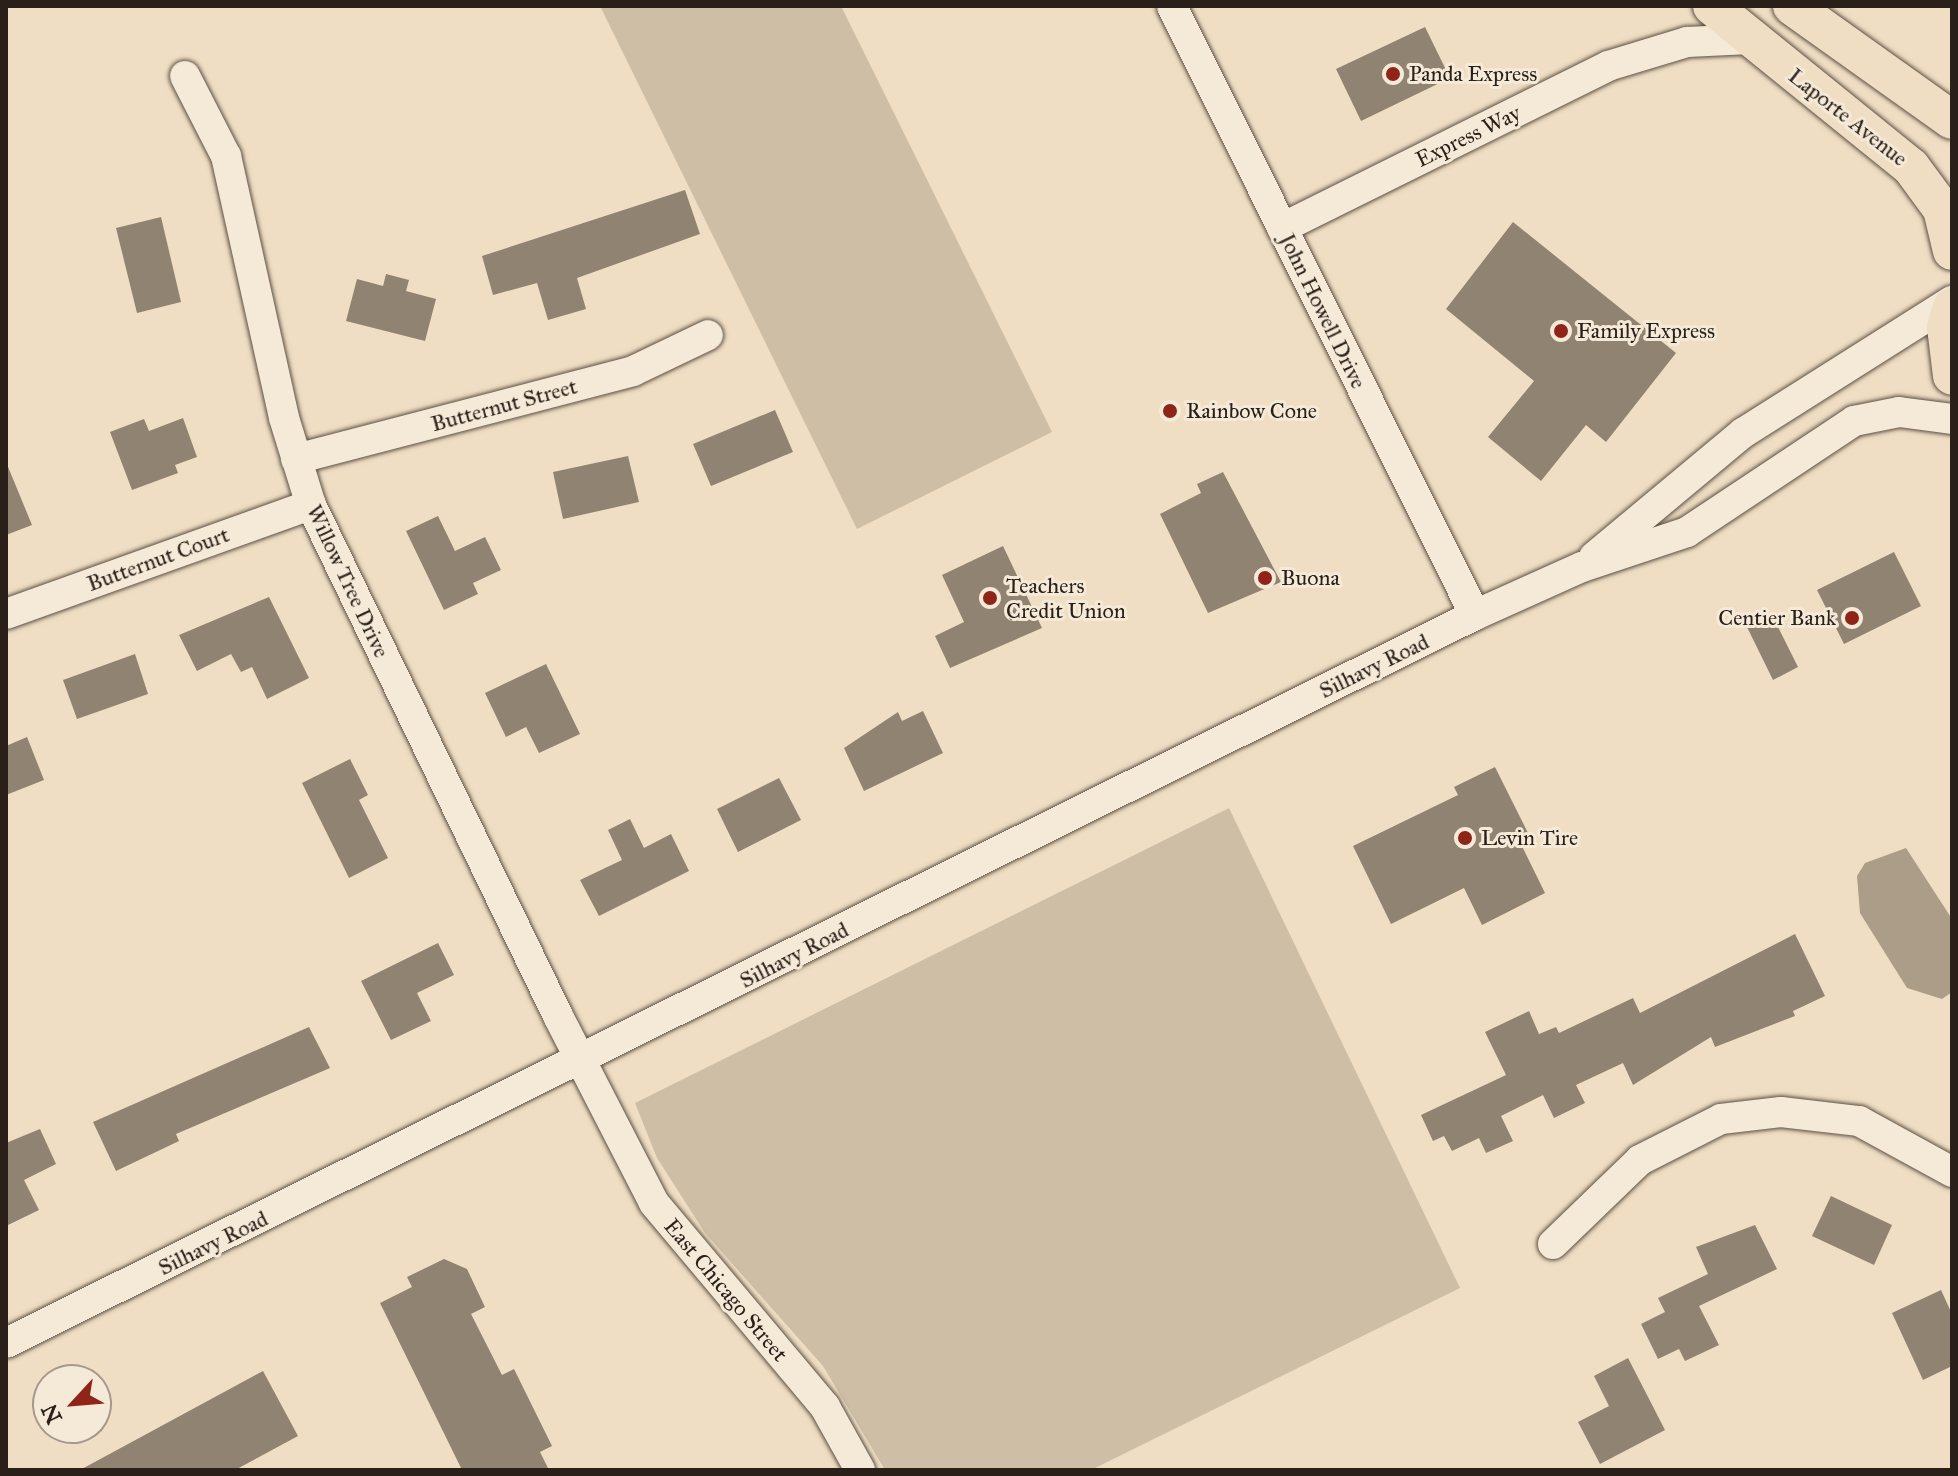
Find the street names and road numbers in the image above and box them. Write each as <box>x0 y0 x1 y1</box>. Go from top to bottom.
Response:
street label: Laporte Avenue <box>1783 62 1913 172</box>
street label: Express Way <box>1411 99 1525 173</box>
street label: John Howell Drive <box>1274 229 1372 393</box>
street label: Butternut Street <box>428 373 580 437</box>
street label: Willow Tree Drive <box>301 500 395 662</box>
street label: Butternut Court <box>83 521 233 597</box>
street label: Silhavy Road <box>1315 628 1433 704</box>
street label: Silhavy Road <box>735 916 853 994</box>
street label: Silhavy Road <box>154 1205 272 1281</box>
street label: East Chicago Street <box>659 1213 793 1367</box>

